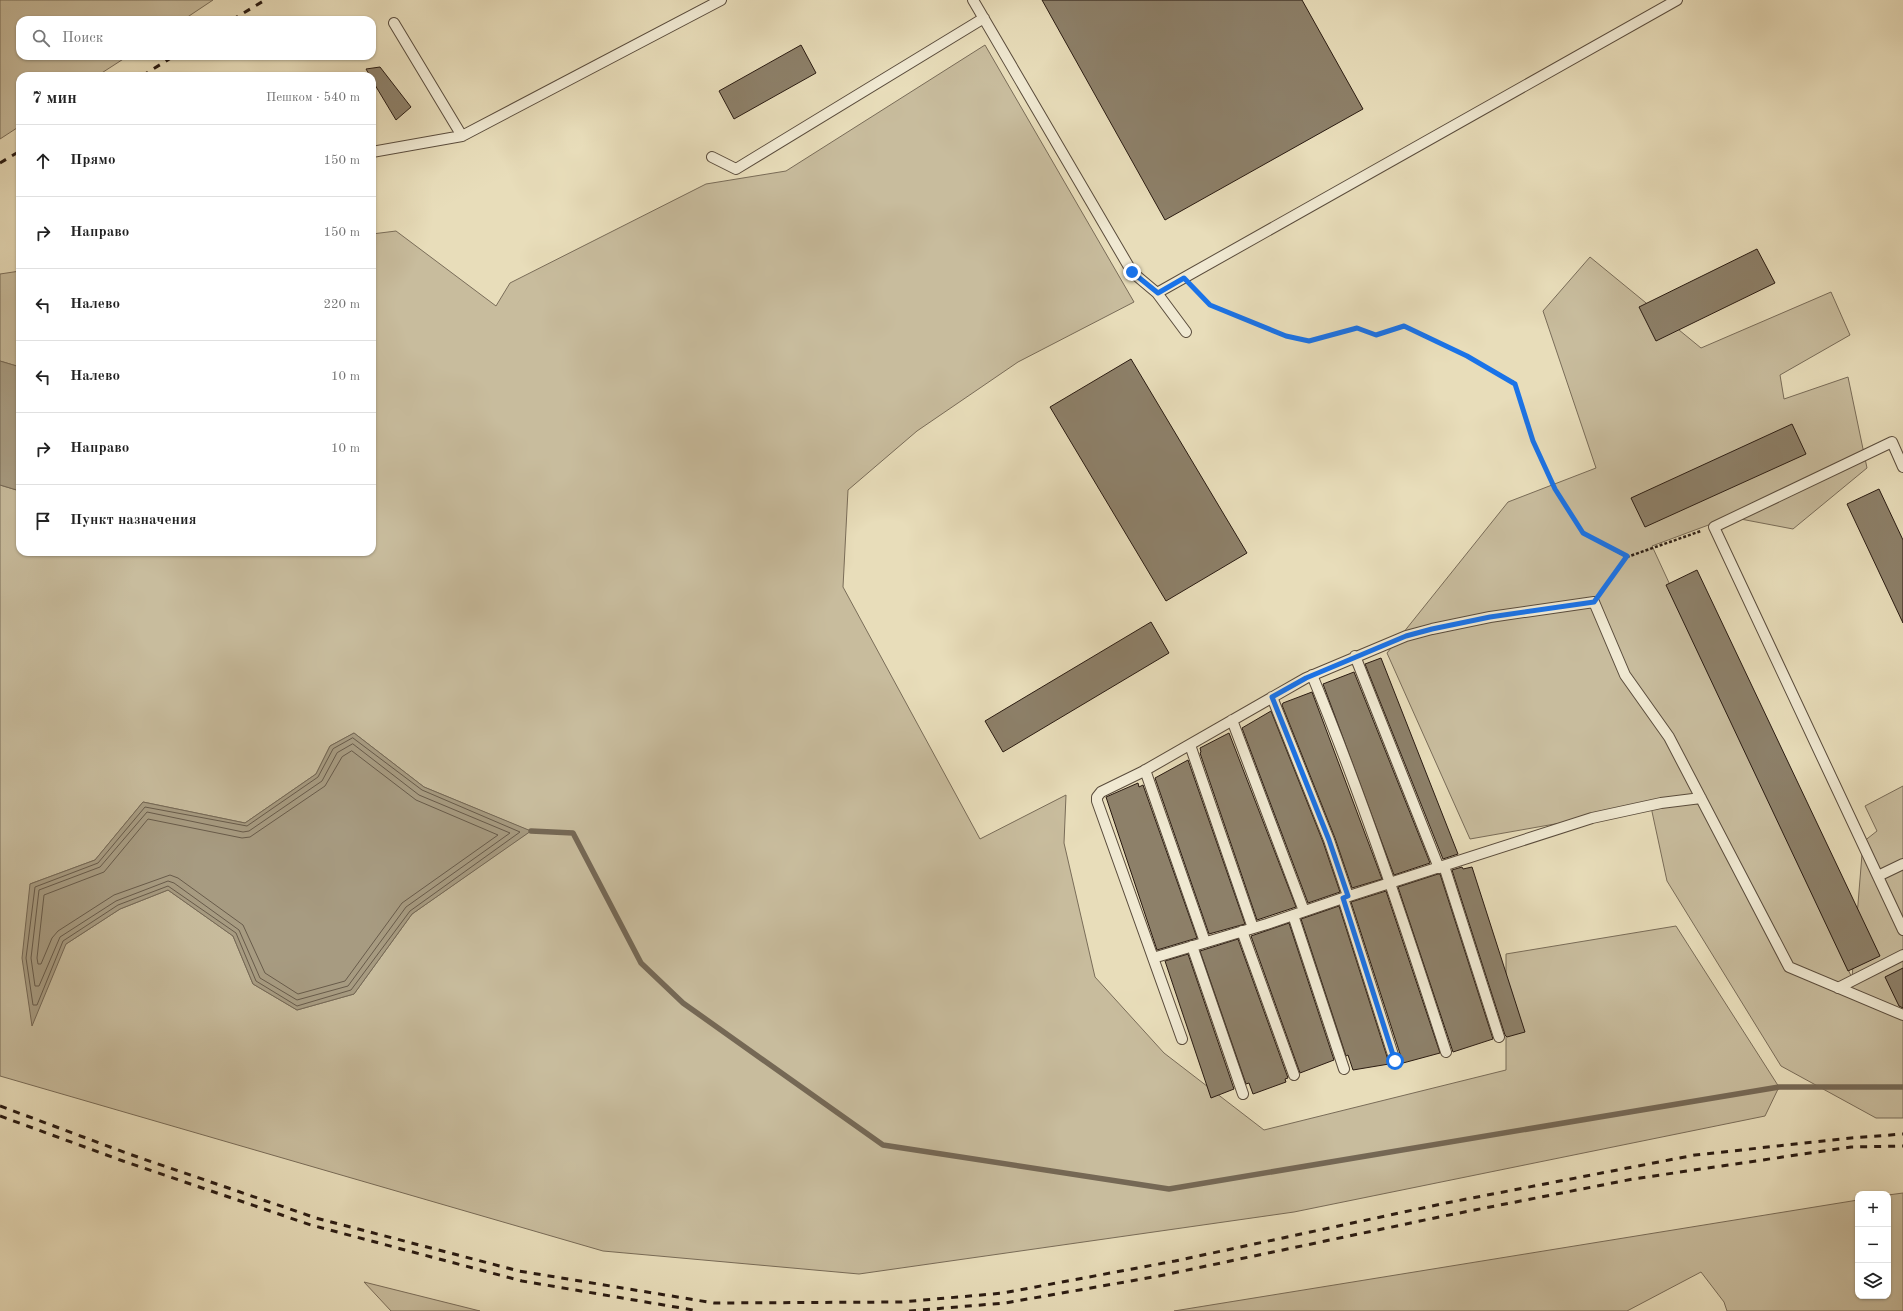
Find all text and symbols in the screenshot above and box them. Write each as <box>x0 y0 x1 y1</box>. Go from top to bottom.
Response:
search box <box>16 16 376 60</box>
icon: search <box>30 27 52 49</box>
text: Поиск <box>62 31 103 46</box>
text: 7 мин <box>32 90 77 107</box>
text: Пешком · 540 m <box>266 91 360 104</box>
icon: ahead <box>32 150 54 172</box>
text: Прямо <box>70 153 116 168</box>
text: 150 m <box>323 154 360 167</box>
icon: right <box>32 222 54 244</box>
text: Направо <box>70 225 129 240</box>
text: 150 m <box>323 226 360 239</box>
route end <box>1123 263 1141 281</box>
icon: left <box>32 294 54 316</box>
text: Налево <box>70 297 120 312</box>
text: 220 m <box>323 298 360 311</box>
icon: left <box>32 366 54 388</box>
text: Налево <box>70 369 120 384</box>
text: 10 m <box>331 370 360 383</box>
icon: right <box>32 438 54 460</box>
text: Направо <box>70 441 129 456</box>
text: 10 m <box>331 442 360 455</box>
icon: arrive <box>32 510 54 532</box>
text: Пункт назначения <box>70 513 197 528</box>
route start <box>1386 1052 1404 1070</box>
map controls <box>1855 1191 1891 1299</box>
button: + <box>1855 1191 1891 1227</box>
button: − <box>1855 1227 1891 1263</box>
button: layers <box>1855 1263 1891 1299</box>

